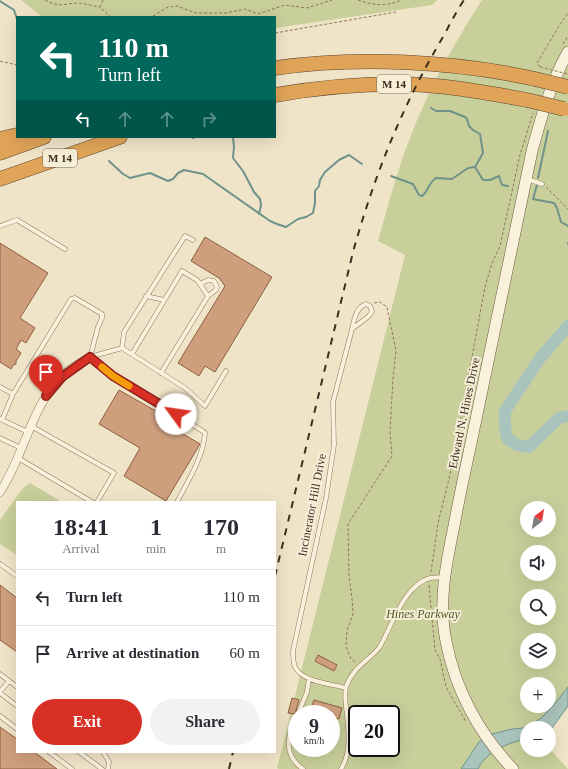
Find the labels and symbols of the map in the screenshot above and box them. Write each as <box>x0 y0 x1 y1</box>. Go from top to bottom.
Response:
road number: M 14 <box>377 75 411 93</box>
road number: M 14 <box>43 149 77 167</box>
pin <box>29 355 63 396</box>
street label: Edward N. Hines Drive <box>445 356 483 470</box>
position arrow <box>155 393 197 435</box>
street label: Incinerator Hill Drive <box>295 452 329 558</box>
north arrow <box>520 501 556 537</box>
park label: Hines Parkway <box>385 607 460 621</box>
speed limit sign: 20 <box>348 705 400 757</box>

